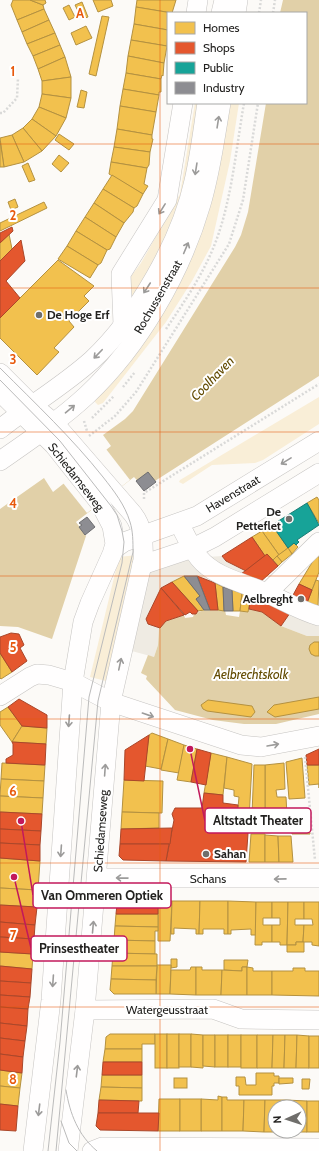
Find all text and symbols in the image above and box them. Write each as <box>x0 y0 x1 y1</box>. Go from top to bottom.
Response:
text: A <box>76 5 85 21</box>
legend <box>167 12 307 104</box>
text: Homes <box>203 20 240 35</box>
text: Shops <box>203 40 235 55</box>
text: Public <box>203 60 234 75</box>
text: 1 <box>11 63 15 79</box>
text: Industry <box>203 80 244 95</box>
one-way arrow <box>214 116 222 129</box>
one-way arrow <box>192 162 200 175</box>
one-way arrow <box>157 203 165 215</box>
text: 2 <box>10 207 17 223</box>
one-way arrow <box>182 242 190 254</box>
street label: Rochussenstraat <box>130 257 185 336</box>
one-way arrow <box>143 283 151 294</box>
place label: De Hoge Erf <box>47 307 110 322</box>
marker: De Hoge Erf <box>34 310 44 320</box>
one-way arrow <box>93 349 103 359</box>
text: 3 <box>9 351 17 367</box>
water label: Coolhaven <box>187 353 237 403</box>
one-way arrow <box>65 405 76 414</box>
street label: Schiedamseweg <box>45 440 108 515</box>
one-way arrow <box>280 458 292 466</box>
street label: Havenstraat <box>203 472 263 516</box>
text: 4 <box>9 495 17 511</box>
place label: De Petteflet <box>236 504 281 533</box>
marker: De Petteflet <box>284 514 294 524</box>
place label: Aelbreght <box>243 591 293 606</box>
marker: Aelbreght <box>296 594 306 604</box>
text: 5 <box>10 639 17 655</box>
one-way arrow <box>116 658 124 671</box>
water label: Aelbrechtskolk <box>213 666 289 682</box>
one-way arrow <box>142 711 154 719</box>
one-way arrow <box>66 714 73 727</box>
one-way arrow <box>266 741 279 749</box>
one-way arrow <box>102 764 109 777</box>
text: 6 <box>9 783 17 799</box>
street label: Schiedamseweg <box>90 788 111 873</box>
callout: Altstadt Theater <box>205 808 311 833</box>
text: Altstadt Theater <box>213 812 304 828</box>
one-way arrow <box>58 844 65 857</box>
place label: Sahan <box>214 846 246 861</box>
marker: Sahan <box>201 849 211 859</box>
street label: Schans <box>190 871 226 886</box>
one-way arrow <box>116 874 129 882</box>
one-way arrow <box>274 875 287 882</box>
callout: Van Ommeren Optiek <box>33 883 171 908</box>
text: Van Ommeren Optiek <box>41 887 164 903</box>
one-way arrow <box>89 921 96 934</box>
text: 7 <box>10 927 17 943</box>
callout: Prinsestheater <box>31 936 127 961</box>
text: Prinsestheater <box>39 940 120 956</box>
one-way arrow <box>49 974 56 987</box>
street label: Watergeusstraat <box>126 1002 208 1017</box>
one-way arrow <box>74 1064 81 1077</box>
text: 8 <box>9 1071 17 1087</box>
north arrow <box>267 1099 307 1139</box>
one-way arrow <box>35 1103 43 1116</box>
text: N <box>270 1115 284 1124</box>

